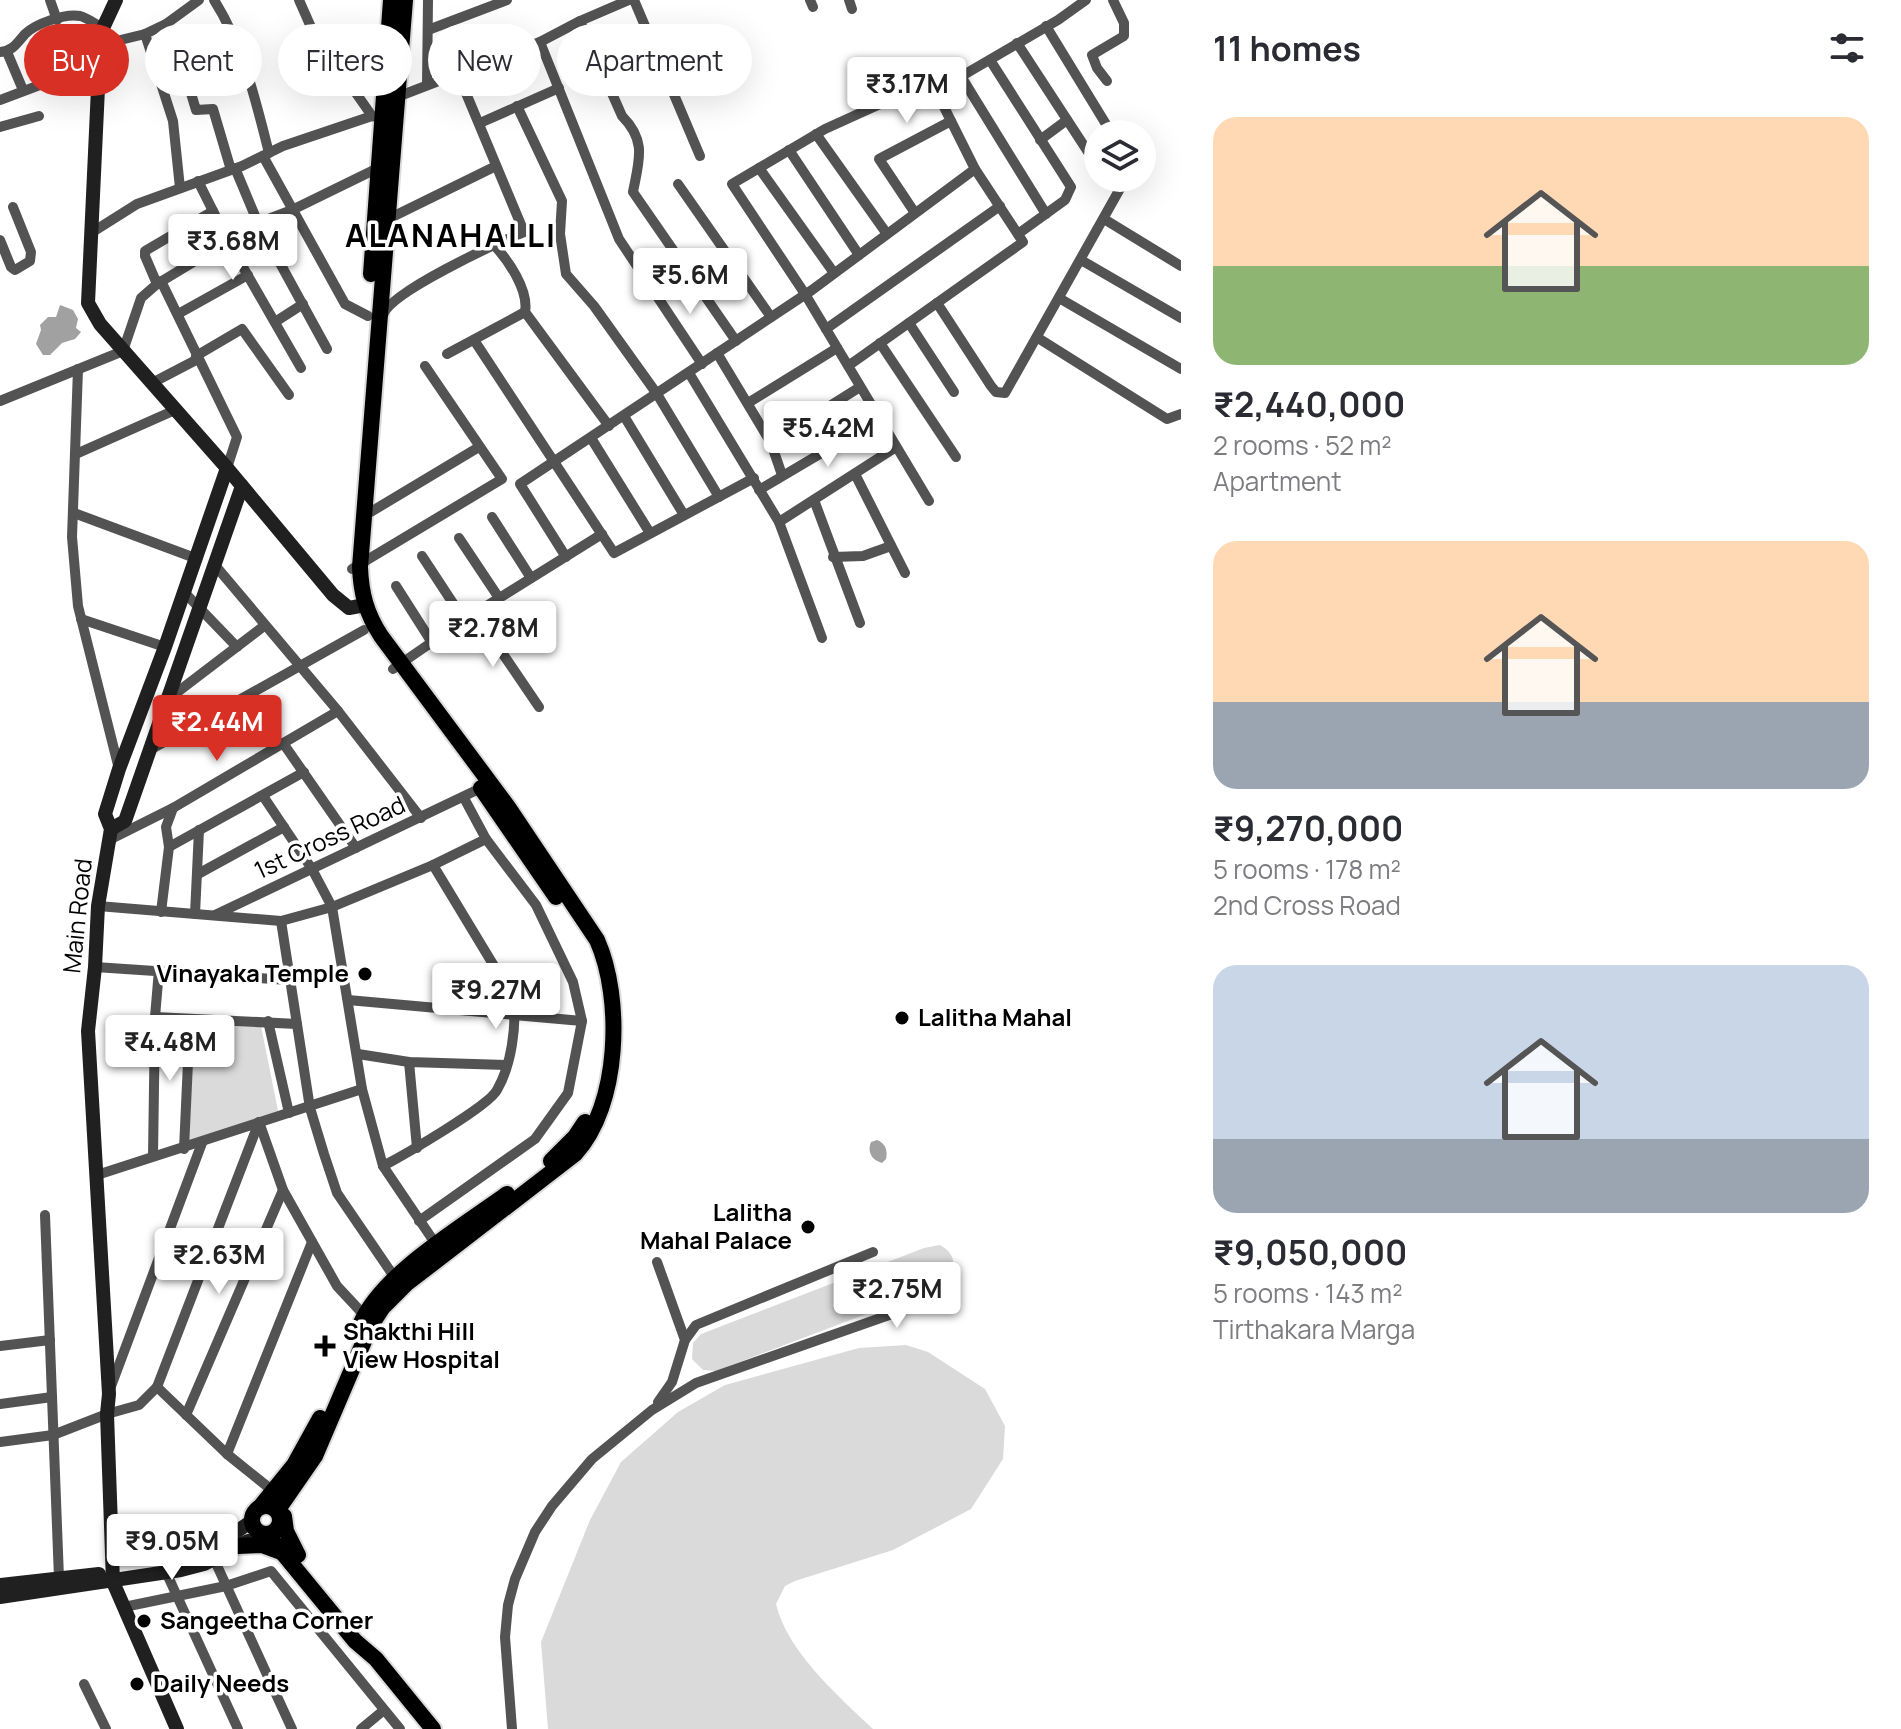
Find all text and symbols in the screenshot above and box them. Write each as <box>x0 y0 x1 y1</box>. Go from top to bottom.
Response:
chip: Buy <box>24 24 129 96</box>
chip: Rent <box>145 24 262 96</box>
chip: Filters <box>278 24 412 96</box>
chip: New <box>428 24 541 96</box>
chip: Apartment <box>557 24 752 96</box>
text: 11 homes <box>1213 25 1361 71</box>
icon: filters <box>1825 26 1869 70</box>
pin: ₹3.17M <box>842 57 972 125</box>
text: ₹3.17M <box>865 65 949 101</box>
map controls <box>1084 120 1156 192</box>
button: layers <box>1084 120 1156 192</box>
icon: home <box>1469 169 1613 313</box>
district label: ALANAHALLI <box>345 213 557 257</box>
pin: ₹3.68M <box>168 214 298 282</box>
text: ₹3.68M <box>186 222 280 258</box>
pin: ₹5.6M <box>634 248 746 316</box>
text: ₹5.6M <box>651 256 729 292</box>
text: ₹2,440,000 <box>1213 381 1405 427</box>
pin: ₹5.42M <box>763 401 893 469</box>
text: ₹5.42M <box>782 409 874 445</box>
text: 2 rooms · 52 m² <box>1213 427 1392 463</box>
text: Apartment <box>1213 463 1342 499</box>
icon: home <box>1469 593 1613 737</box>
pin: ₹2.78M <box>428 601 558 669</box>
text: ₹2.78M <box>447 609 539 645</box>
pin: ₹2.44M <box>152 695 282 763</box>
text: ₹2.44M <box>171 703 264 739</box>
street label: 1st Cross Road <box>249 787 410 886</box>
text: ₹9,270,000 <box>1213 805 1404 851</box>
text: 5 rooms · 178 m² <box>1213 851 1401 887</box>
street label: Main Road <box>54 857 99 975</box>
text: 2nd Cross Road <box>1213 887 1401 923</box>
place label: Vinayaka Temple <box>157 956 349 989</box>
pin: ₹9.27M <box>431 963 561 1031</box>
marker: Vinayaka Temple <box>356 965 374 983</box>
text: ₹9.27M <box>450 971 542 1007</box>
place label: Lalitha Mahal <box>918 1000 1072 1033</box>
marker: Lalitha Mahal <box>893 1009 911 1027</box>
pin: ₹4.48M <box>105 1015 235 1083</box>
icon: home <box>1469 1017 1613 1161</box>
text: ₹4.48M <box>123 1023 217 1059</box>
place label: Lalitha Mahal Palace <box>640 1195 792 1256</box>
marker: Lalitha Mahal Palace <box>799 1218 817 1236</box>
pin: ₹2.63M <box>154 1228 284 1296</box>
text: ₹9,050,000 <box>1213 1229 1407 1275</box>
text: ₹2.63M <box>173 1236 265 1272</box>
pin: ₹2.75M <box>832 1262 962 1330</box>
text: ₹2.75M <box>852 1270 942 1306</box>
text: 5 rooms · 143 m² <box>1213 1275 1403 1311</box>
text: Tirthakara Marga <box>1213 1311 1415 1347</box>
place label: Shakthi Hill View Hospital <box>343 1314 500 1375</box>
marker: Shakthi Hill View Hospital <box>314 1335 336 1357</box>
pin: ₹9.05M <box>107 1514 237 1582</box>
text: ₹9.05M <box>125 1522 219 1558</box>
place label: Sangeetha Corner <box>160 1603 373 1636</box>
marker: Sangeetha Corner <box>135 1612 153 1630</box>
place label: Daily Needs <box>153 1666 289 1699</box>
marker: Daily Needs <box>128 1675 146 1693</box>

